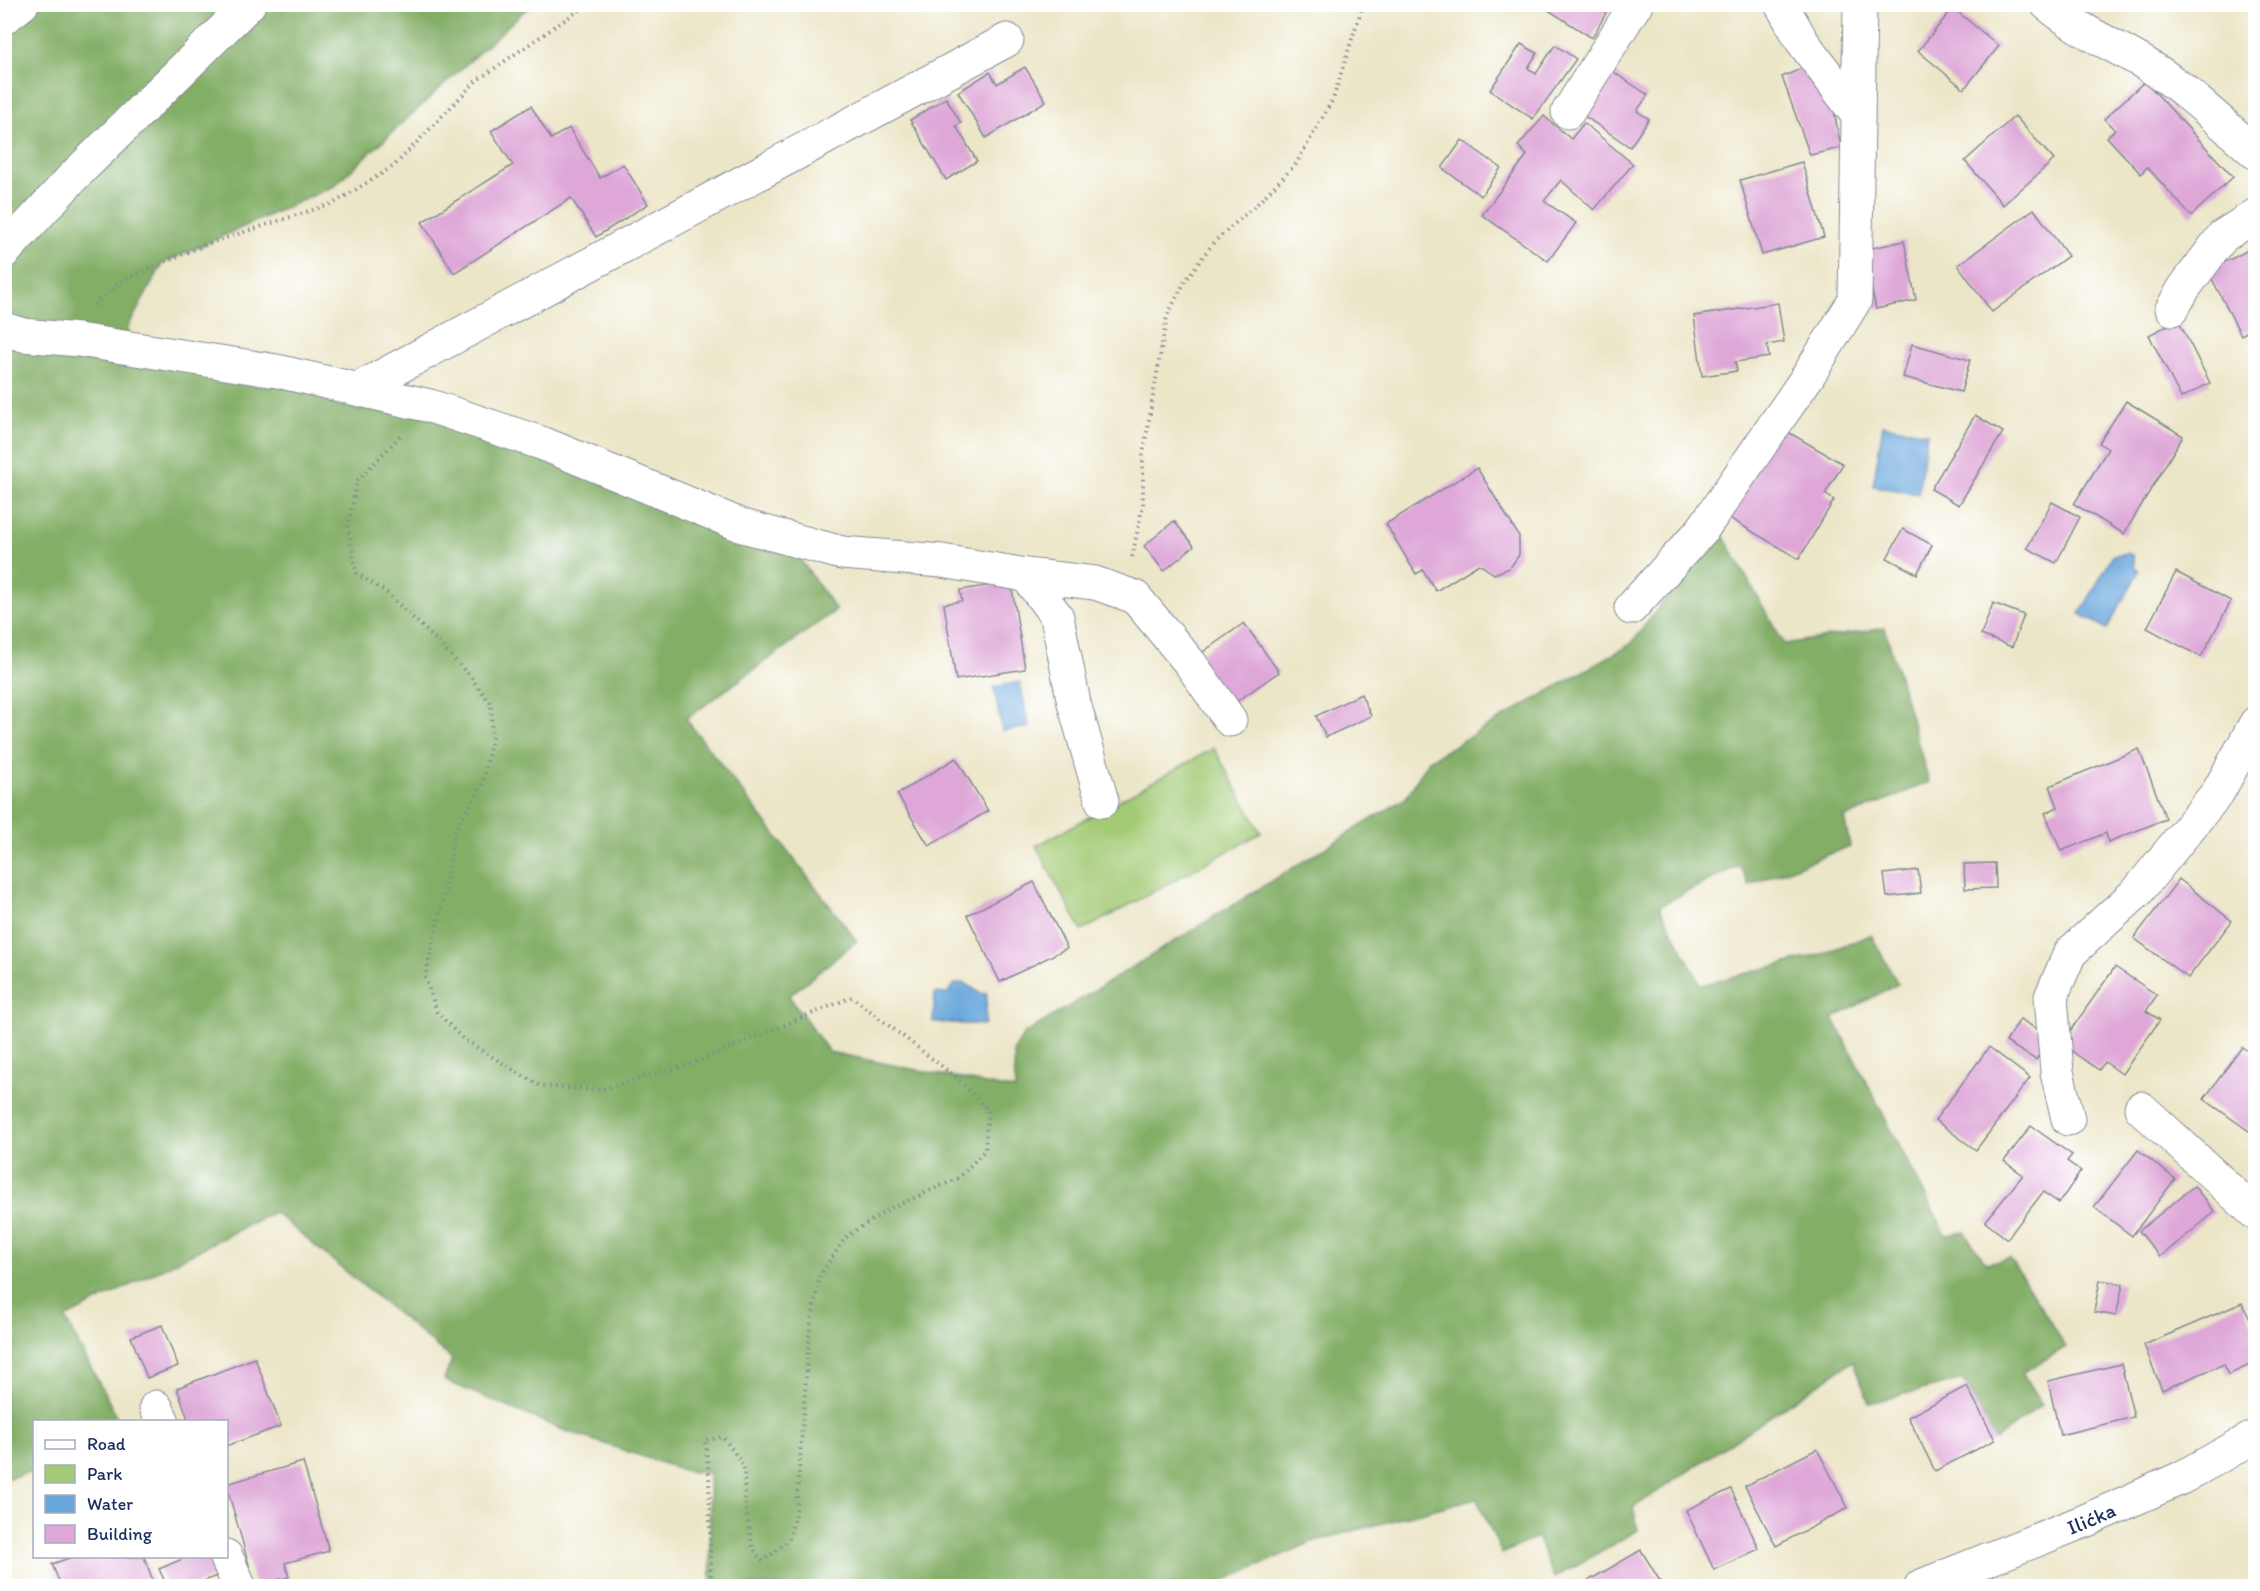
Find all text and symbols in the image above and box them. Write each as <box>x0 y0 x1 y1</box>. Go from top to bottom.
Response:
legend <box>33 1420 228 1558</box>
text: Road <box>87 1433 126 1455</box>
text: Park <box>87 1463 122 1485</box>
text: Water <box>87 1493 133 1515</box>
street label: Ilićka <box>2063 1497 2119 1539</box>
text: Building <box>87 1523 153 1545</box>

